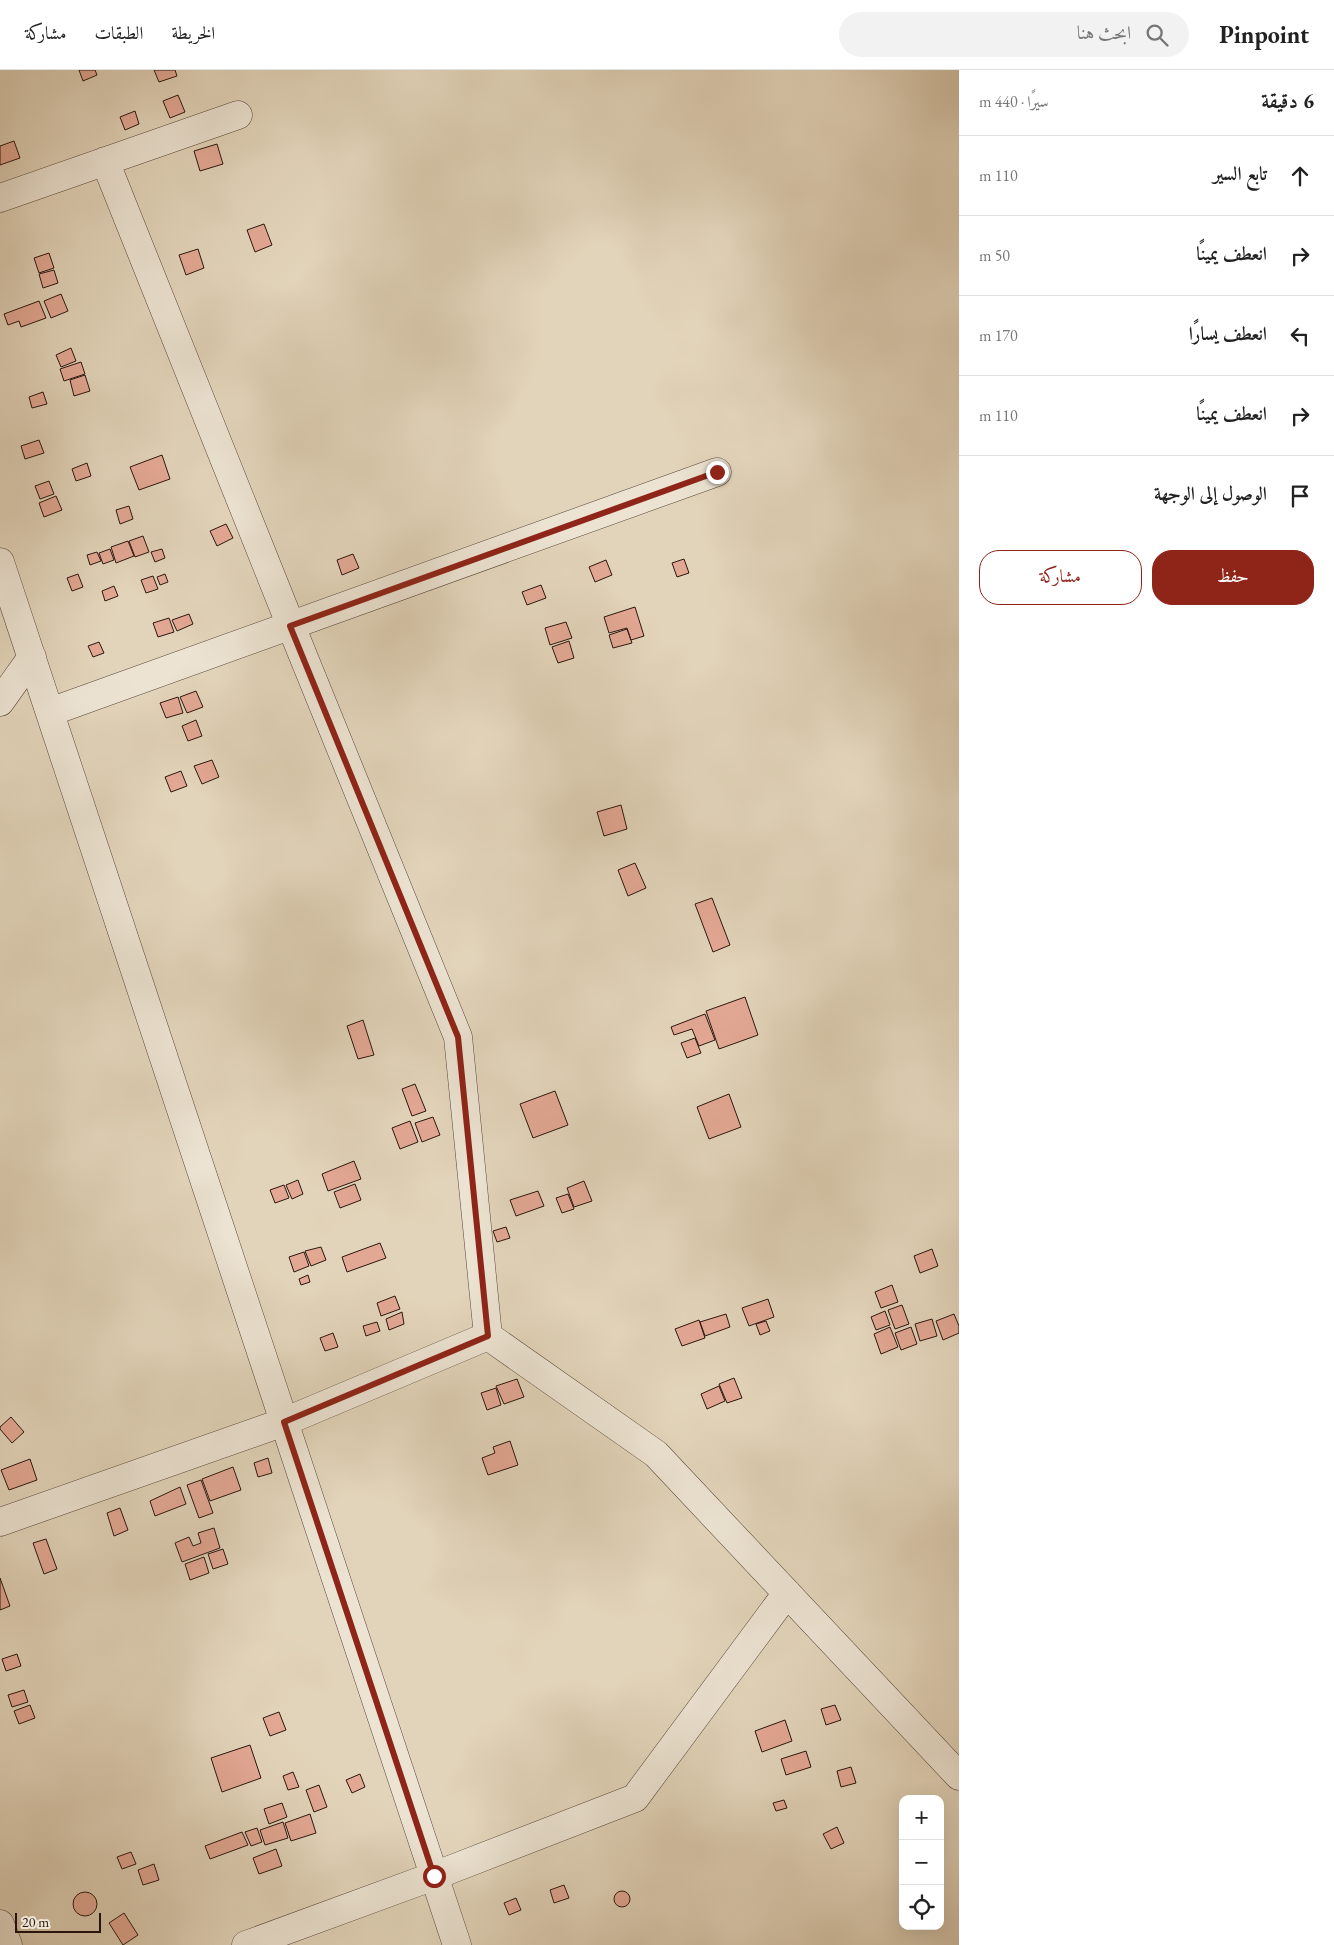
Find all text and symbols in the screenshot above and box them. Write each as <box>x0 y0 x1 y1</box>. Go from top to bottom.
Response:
search box <box>839 12 1189 57</box>
text: Pinpoint <box>1219 19 1309 50</box>
text: ابحث هنا <box>1077 20 1131 45</box>
text: مشاركة <box>25 21 66 44</box>
text: الطبقات <box>94 21 143 44</box>
text: الخريطة <box>171 21 215 44</box>
icon: search <box>1143 21 1171 49</box>
text: 6 دقيقة <box>1261 87 1314 114</box>
text: سيرًا · 440 m <box>979 91 1049 112</box>
text: تابع السير <box>1213 161 1267 186</box>
icon: ahead <box>1286 162 1314 190</box>
text: 110 m <box>979 165 1018 186</box>
text: انعطف يمينًا <box>1196 241 1267 266</box>
icon: right <box>1286 242 1314 270</box>
text: 50 m <box>979 245 1010 266</box>
text: انعطف يسارًا <box>1189 321 1267 346</box>
icon: left <box>1286 322 1314 350</box>
text: 170 m <box>979 325 1018 346</box>
text: انعطف يمينًا <box>1196 401 1267 426</box>
icon: right <box>1286 402 1314 430</box>
text: 110 m <box>979 405 1018 426</box>
route end <box>706 461 729 484</box>
text: الوصول إلى الوجهة <box>1154 481 1267 506</box>
icon: arrive <box>1286 482 1314 510</box>
button: مشاركة <box>979 550 1142 605</box>
button: حفظ <box>1152 550 1314 605</box>
map controls <box>899 1795 944 1930</box>
button: + <box>899 1795 944 1840</box>
button: − <box>899 1840 944 1885</box>
route start <box>423 1865 446 1888</box>
button: locate <box>899 1885 944 1930</box>
scale bar <box>15 1910 101 1933</box>
text: 20 m <box>22 1913 49 1931</box>

